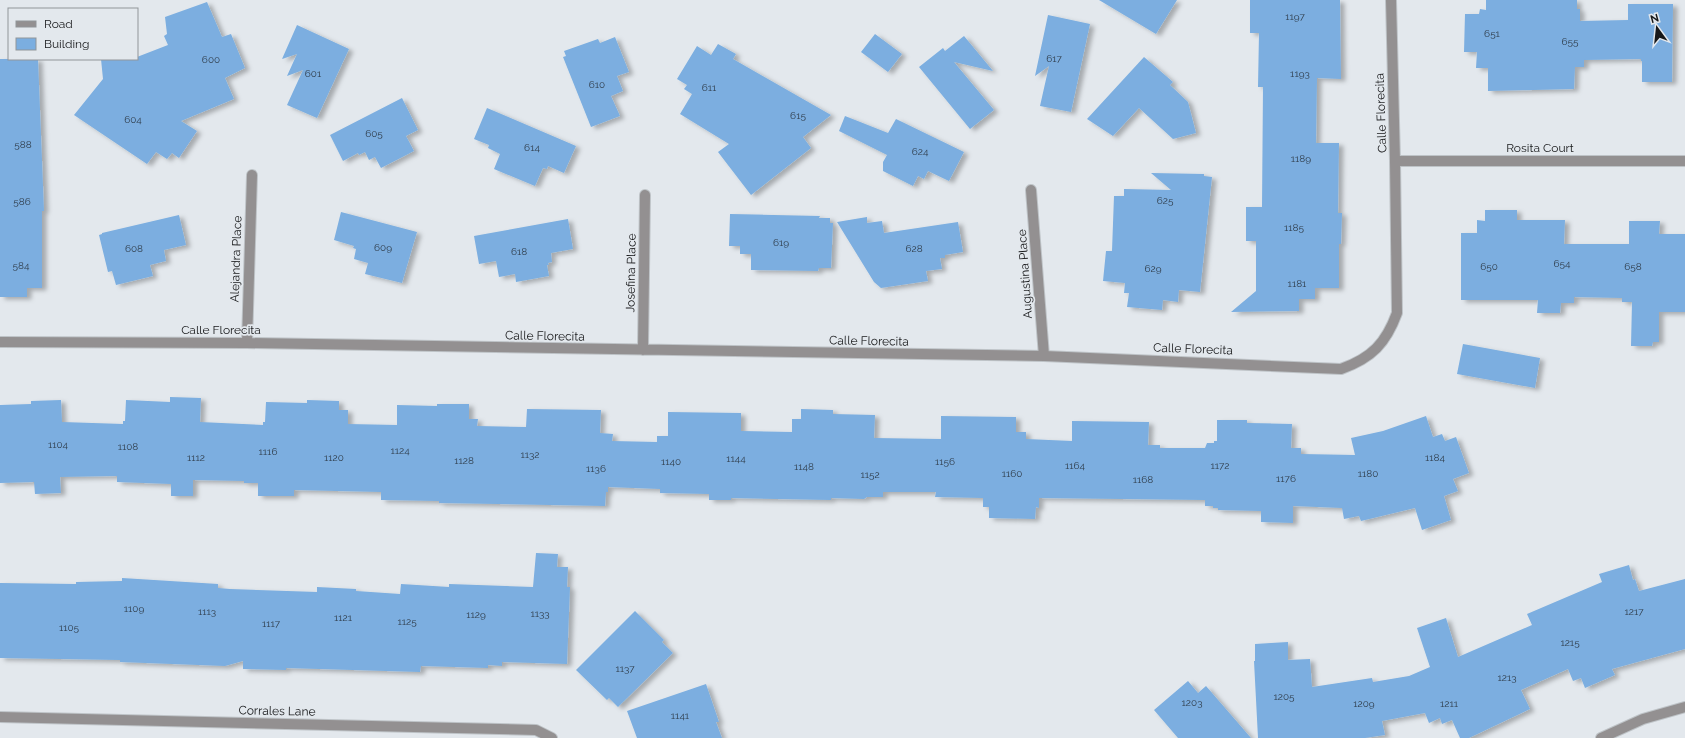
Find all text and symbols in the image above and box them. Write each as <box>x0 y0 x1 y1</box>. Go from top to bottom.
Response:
legend <box>8 8 138 60</box>
north arrow <box>1637 8 1677 48</box>
house number: 1197 <box>1285 11 1306 22</box>
text: N <box>1649 11 1660 26</box>
text: Road <box>44 17 73 31</box>
house number: 651 <box>1484 28 1501 39</box>
house number: 655 <box>1562 36 1579 47</box>
text: Building <box>44 37 90 51</box>
house number: 617 <box>1046 53 1062 64</box>
house number: 600 <box>202 54 220 65</box>
house number: 601 <box>305 68 322 79</box>
house number: 1193 <box>1290 68 1310 79</box>
street label: Calle Florecita <box>1373 73 1389 153</box>
house number: 610 <box>589 79 605 90</box>
house number: 611 <box>702 82 717 93</box>
house number: 615 <box>790 110 806 121</box>
house number: 604 <box>124 114 142 125</box>
house number: 605 <box>365 128 383 139</box>
house number: 588 <box>14 139 32 150</box>
street label: Rosita Court <box>1506 141 1574 155</box>
house number: 614 <box>524 142 540 153</box>
house number: 624 <box>912 146 929 157</box>
house number: 1189 <box>1291 153 1311 164</box>
house number: 625 <box>1157 195 1174 206</box>
house number: 586 <box>13 196 31 207</box>
street label: Alejandra Place <box>227 215 245 303</box>
house number: 1185 <box>1284 222 1305 233</box>
street label: Augustina Place <box>1015 229 1035 319</box>
street label: Josefina Place <box>623 233 639 313</box>
house number: 619 <box>773 237 789 248</box>
house number: 609 <box>374 242 392 253</box>
house number: 608 <box>125 243 143 254</box>
house number: 628 <box>905 243 923 254</box>
house number: 618 <box>511 246 527 257</box>
house number: 654 <box>1554 258 1571 269</box>
house number: 584 <box>13 260 30 271</box>
house number: 650 <box>1480 261 1498 272</box>
house number: 658 <box>1624 261 1642 272</box>
house number: 629 <box>1144 263 1162 274</box>
house number: 1181 <box>1288 278 1307 289</box>
street label: Calle Florecita <box>181 323 261 337</box>
street label: Calle Florecita <box>505 328 585 344</box>
street label: Calle Florecita <box>829 333 909 349</box>
street label: Calle Florecita <box>1153 341 1233 357</box>
house number: 1104 <box>48 439 69 450</box>
house number: 1108 <box>118 441 138 452</box>
house number: 1124 <box>390 445 410 456</box>
house number: 1116 <box>259 446 277 457</box>
house number: 1132 <box>520 449 540 460</box>
house number: 1112 <box>187 452 205 463</box>
house number: 1120 <box>324 452 344 463</box>
house number: 1184 <box>1425 452 1446 463</box>
house number: 1144 <box>726 453 746 464</box>
house number: 1128 <box>454 455 474 466</box>
house number: 1140 <box>661 456 681 467</box>
house number: 1156 <box>935 456 955 467</box>
house number: 1164 <box>1065 460 1086 471</box>
house number: 1172 <box>1210 460 1230 471</box>
house number: 1148 <box>794 461 814 472</box>
house number: 1136 <box>586 463 606 474</box>
house number: 1160 <box>1002 468 1022 479</box>
house number: 1180 <box>1358 468 1378 479</box>
house number: 1152 <box>860 469 880 480</box>
house number: 1176 <box>1276 473 1296 484</box>
house number: 1168 <box>1133 474 1153 485</box>
house number: 1109 <box>124 603 144 614</box>
house number: 1113 <box>198 606 216 617</box>
house number: 1217 <box>1624 606 1644 617</box>
house number: 1133 <box>530 608 550 619</box>
house number: 1129 <box>466 609 486 620</box>
house number: 1121 <box>334 612 353 623</box>
house number: 1125 <box>397 616 417 627</box>
house number: 1117 <box>262 618 281 629</box>
house number: 1105 <box>59 622 80 633</box>
house number: 1215 <box>1560 637 1580 648</box>
house number: 1137 <box>615 663 635 674</box>
house number: 1213 <box>1497 672 1517 683</box>
house number: 1205 <box>1273 691 1295 702</box>
house number: 1203 <box>1182 697 1202 708</box>
house number: 1209 <box>1353 698 1375 709</box>
house number: 1211 <box>1440 698 1459 709</box>
street label: Corrales Lane <box>238 703 316 719</box>
house number: 1141 <box>671 710 690 721</box>

